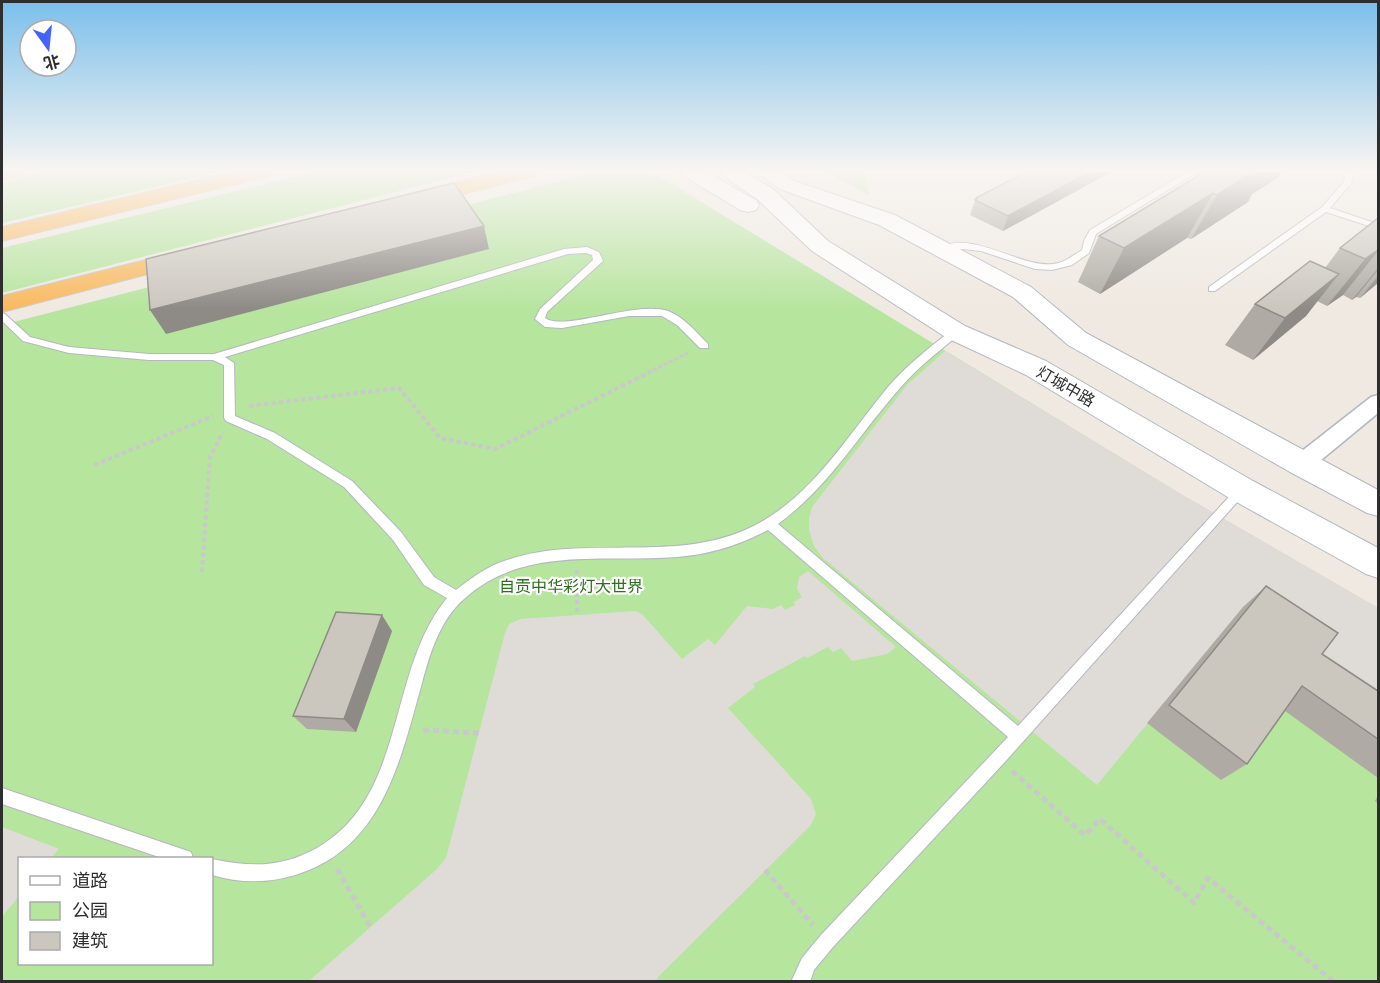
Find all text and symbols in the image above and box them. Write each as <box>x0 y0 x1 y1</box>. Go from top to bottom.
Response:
north arrow <box>18 18 78 78</box>
text: 北 <box>42 51 62 74</box>
street label: 灯城中路 <box>1033 361 1099 411</box>
park label: 自贡中华彩灯大世界 <box>499 576 643 596</box>
legend <box>18 857 213 965</box>
text: 道路 <box>72 869 108 891</box>
text: 公园 <box>72 899 108 921</box>
text: 建筑 <box>72 929 108 951</box>

